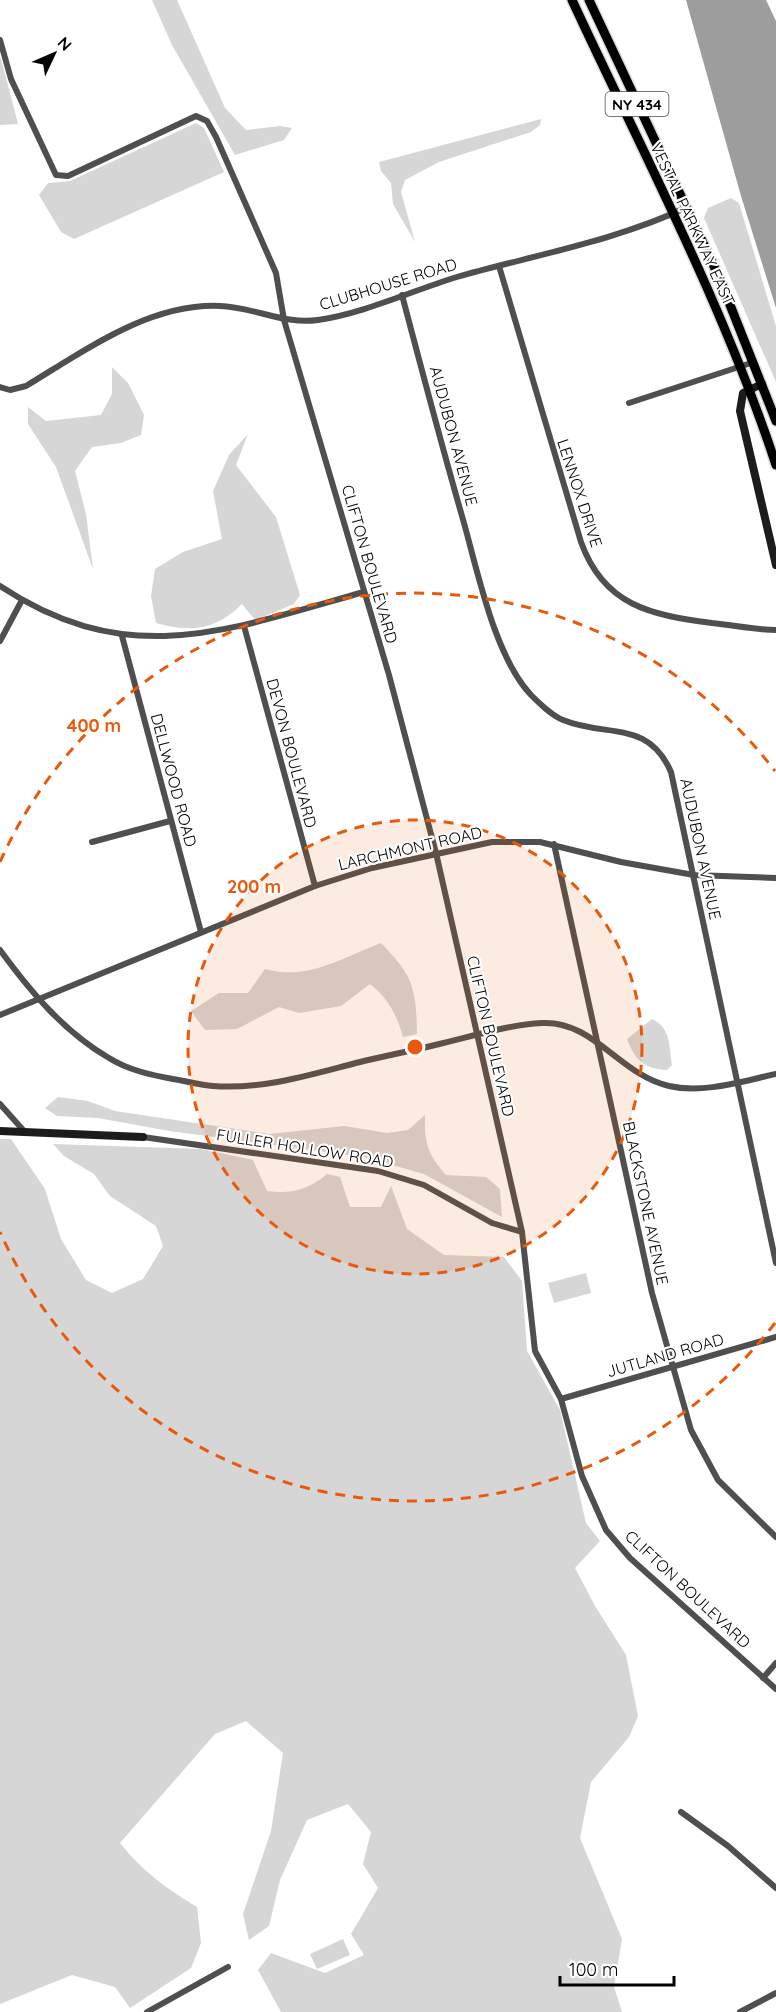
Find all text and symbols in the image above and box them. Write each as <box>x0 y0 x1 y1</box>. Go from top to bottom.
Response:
north arrow <box>24 24 84 84</box>
text: N <box>54 32 76 55</box>
road number: NY 434 <box>606 92 668 116</box>
street label: VESTAL PARKWAY EAST <box>646 139 740 309</box>
street label: CLUBHOUSE ROAD <box>317 254 459 314</box>
street label: AUDUBON AVENUE <box>426 364 482 508</box>
street label: LENNOX DRIVE <box>553 436 607 550</box>
street label: CLIFTON BOULEVARD <box>338 482 402 646</box>
street label: DEVON BOULEVARD <box>262 676 322 830</box>
street label: DELLWOOD ROAD <box>147 711 201 849</box>
text: 400 m <box>67 714 121 737</box>
street label: AUDUBON AVENUE <box>676 777 726 921</box>
street label: LARCHMONT ROAD <box>336 822 484 874</box>
text: 200 m <box>227 875 281 898</box>
street label: CLIFTON BOULEVARD <box>463 954 519 1118</box>
centre of rings <box>405 1037 425 1057</box>
street label: BLACKSTONE AVENUE <box>619 1119 673 1287</box>
street label: FULLER HOLLOW ROAD <box>215 1124 395 1172</box>
street label: JUTLAND ROAD <box>604 1329 726 1381</box>
street label: CLIFTON BOULEVARD <box>621 1526 755 1652</box>
scale bar <box>560 1949 674 1987</box>
text: 100 m <box>569 1958 618 1981</box>

